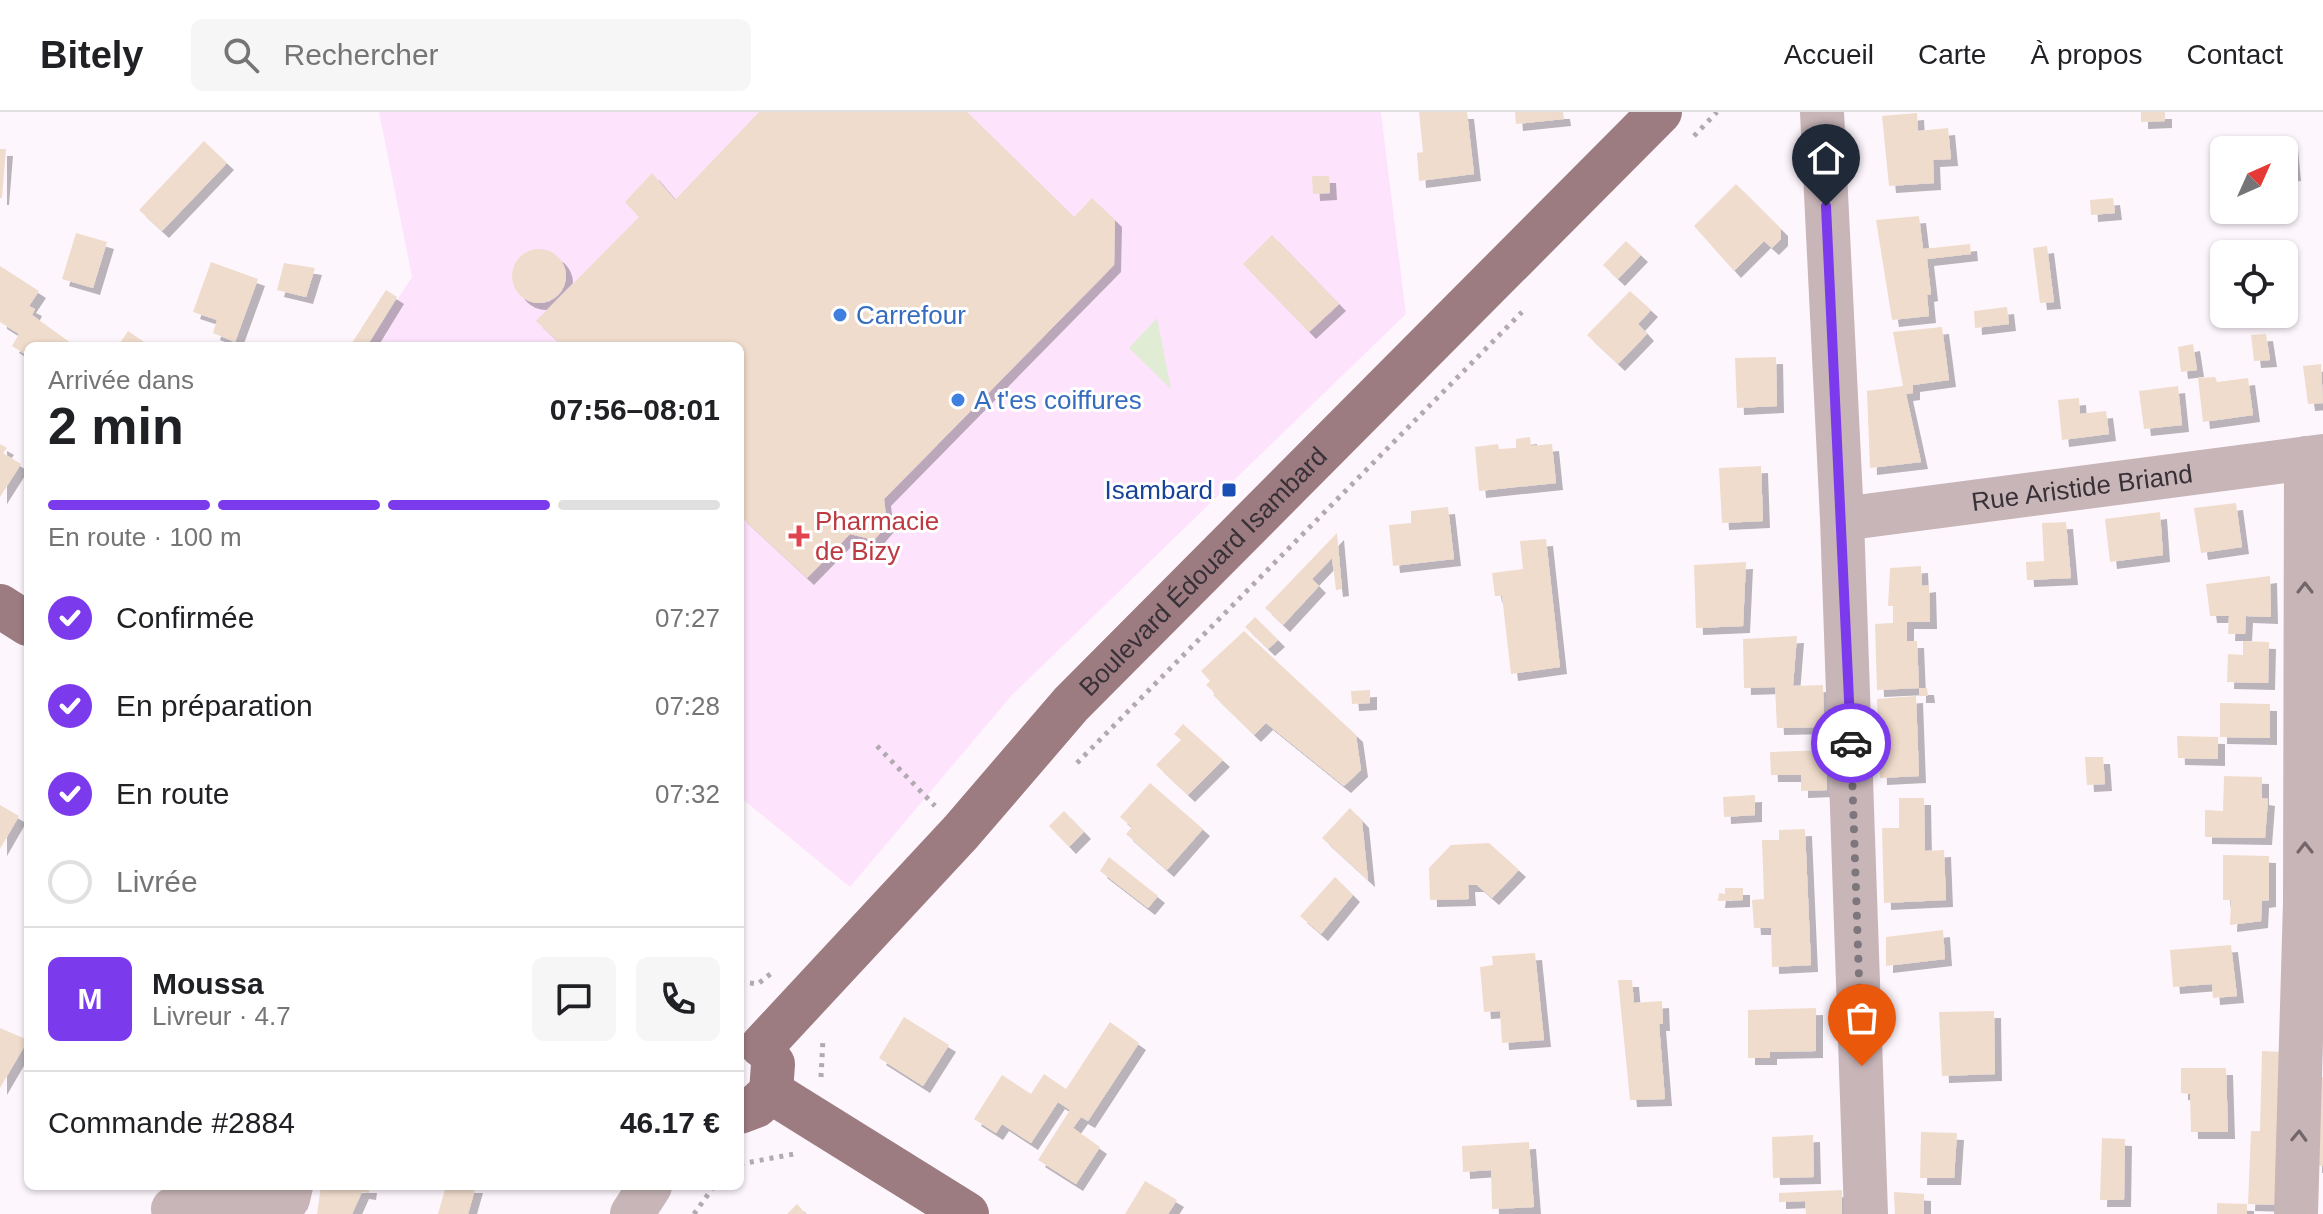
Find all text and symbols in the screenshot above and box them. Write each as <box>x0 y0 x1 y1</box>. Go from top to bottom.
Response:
search box <box>191 19 751 91</box>
icon: search <box>219 33 263 77</box>
text: Bitely <box>40 34 143 76</box>
text: Rechercher <box>283 38 439 71</box>
text: Accueil <box>1784 39 1874 70</box>
text: Carte <box>1918 39 1986 70</box>
text: À propos <box>2030 39 2143 70</box>
text: Contact <box>2187 39 2283 70</box>
pin <box>1792 124 1860 206</box>
icon: home <box>1804 136 1848 180</box>
north arrow <box>2210 136 2298 224</box>
map controls <box>2210 136 2298 328</box>
button: locate <box>2210 240 2298 328</box>
place label: Carrefour <box>856 300 966 330</box>
marker: Carrefour <box>831 306 849 324</box>
text: Arrivée dans <box>48 365 194 395</box>
place label: A t'es coiffures <box>974 385 1142 415</box>
marker: A t'es coiffures <box>949 391 967 409</box>
text: 07:56–08:01 <box>550 393 720 426</box>
text: 2 min <box>48 397 184 455</box>
street label: Boulevard Édouard Isambard <box>1073 441 1333 702</box>
street label: Rue Aristide Briand <box>1970 458 2194 517</box>
place label: Isambard <box>1105 475 1213 505</box>
marker: Isambard <box>1220 481 1238 499</box>
place label: Pharmacie de Bizy <box>815 506 939 566</box>
text: En route · 100 m <box>48 522 242 552</box>
marker: Pharmacie de Bizy <box>790 527 808 545</box>
one-way arrow <box>2296 581 2314 594</box>
icon: check <box>48 596 92 640</box>
text: Confirmée <box>116 601 254 634</box>
text: 07:27 <box>655 603 720 633</box>
icon: check <box>48 684 92 728</box>
text: En préparation <box>116 689 313 722</box>
text: 07:28 <box>655 691 720 721</box>
courier <box>1811 703 1891 783</box>
icon: car <box>1829 721 1873 765</box>
icon: check <box>48 772 92 816</box>
text: En route <box>116 777 229 810</box>
text: 07:32 <box>655 779 720 809</box>
one-way arrow <box>2296 841 2314 854</box>
text: Livrée <box>116 865 198 898</box>
button: chat <box>532 957 616 1041</box>
button: phone <box>636 957 720 1041</box>
text: Moussa <box>152 967 264 1000</box>
text: M <box>78 982 103 1015</box>
pin <box>1828 984 1896 1066</box>
icon: bag <box>1840 996 1884 1040</box>
text: Livreur · 4.7 <box>152 1001 291 1031</box>
text: Commande #2884 <box>48 1106 295 1139</box>
text: 46.17 € <box>620 1106 720 1139</box>
one-way arrow <box>2290 1129 2307 1142</box>

